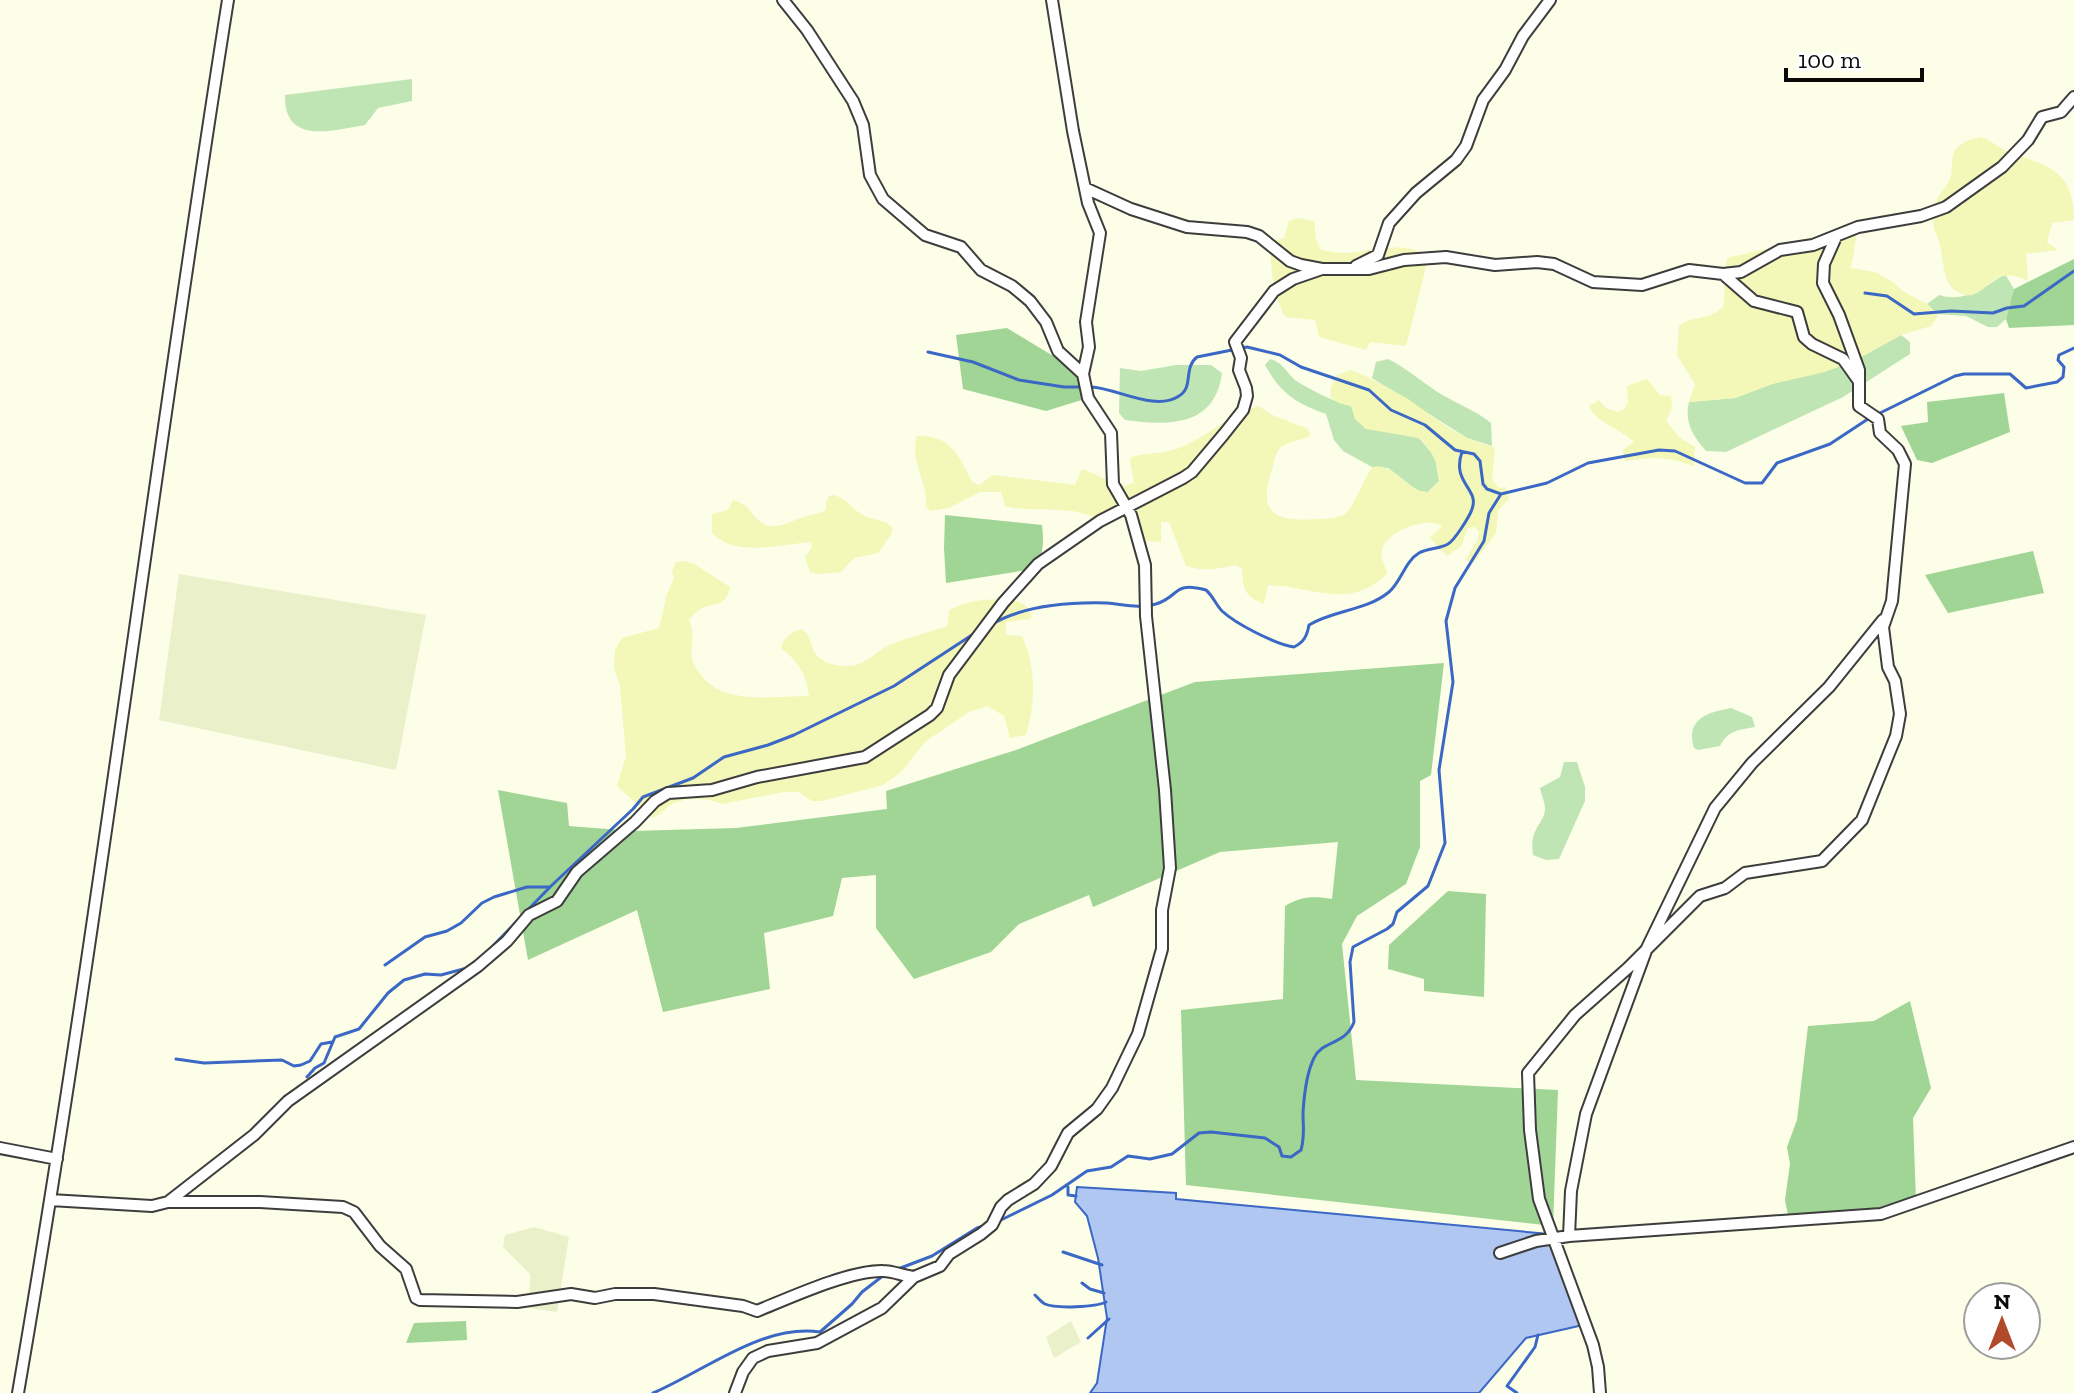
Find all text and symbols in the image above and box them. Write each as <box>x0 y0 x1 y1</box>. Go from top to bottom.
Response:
scale bar <box>1786 32 1922 82</box>
text: 100 m <box>1798 45 1861 74</box>
north arrow <box>1962 1281 2042 1361</box>
text: N <box>1994 1288 2011 1315</box>

